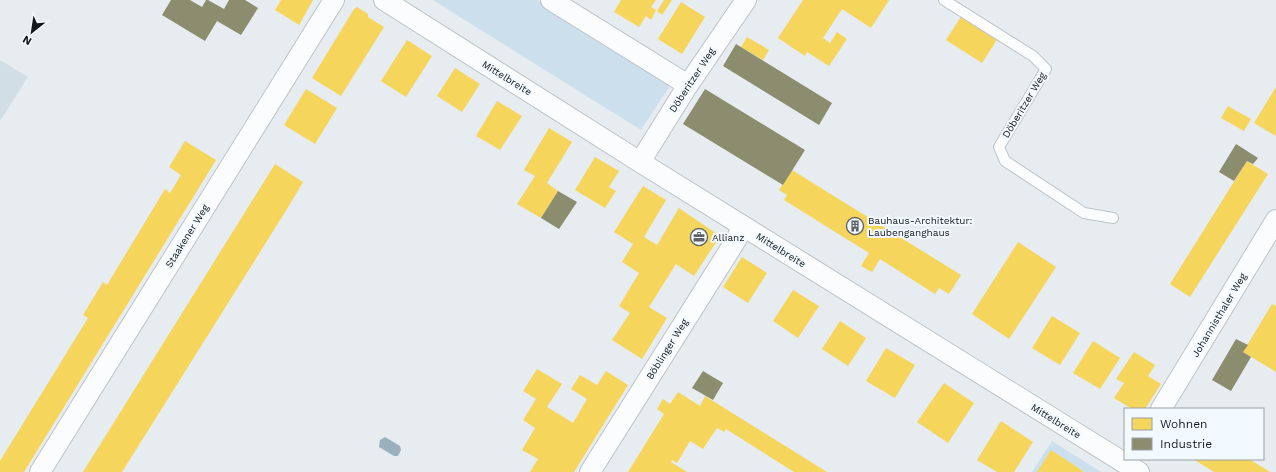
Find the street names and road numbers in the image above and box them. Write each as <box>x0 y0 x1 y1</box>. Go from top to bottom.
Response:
street label: Döberitzer Weg <box>667 45 717 114</box>
street label: Mittelbreite <box>480 58 534 98</box>
street label: Döberitzer Weg <box>1000 70 1048 140</box>
street label: Staakener Weg <box>163 202 211 270</box>
street label: Mittelbreite <box>754 230 808 270</box>
street label: Johannisthaler Weg <box>1190 270 1249 359</box>
street label: Böblinger Weg <box>644 316 690 381</box>
street label: Mittelbreite <box>1029 401 1083 441</box>

